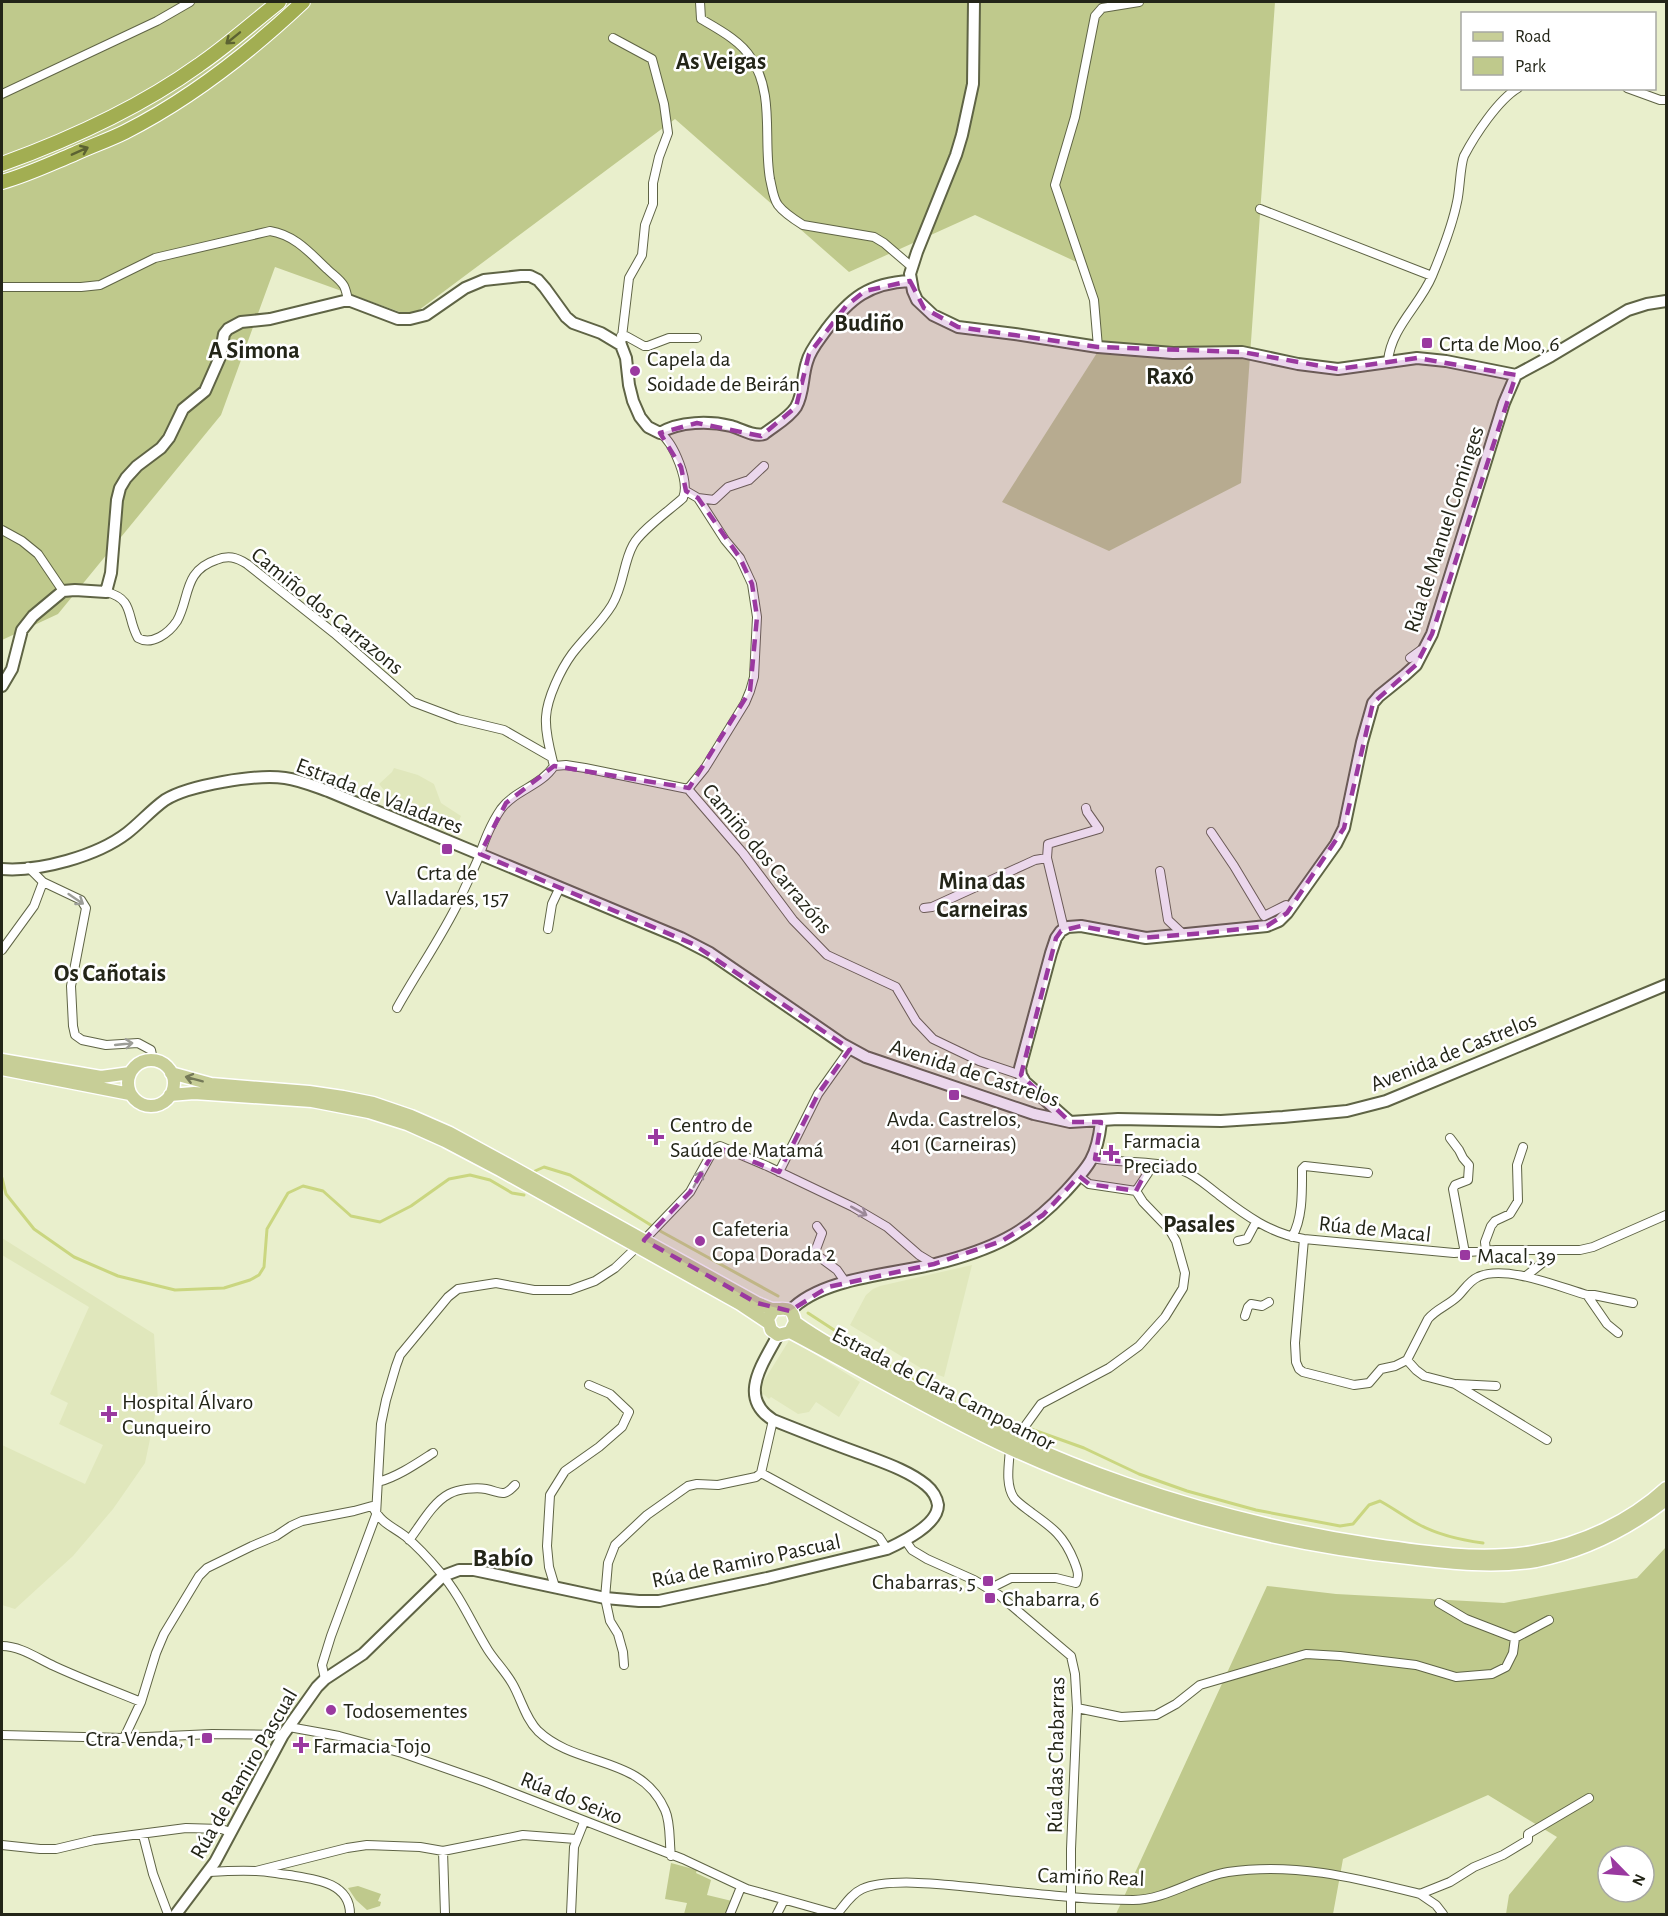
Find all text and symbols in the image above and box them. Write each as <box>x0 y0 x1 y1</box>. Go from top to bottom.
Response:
legend <box>1461 12 1656 90</box>
text: Road <box>1515 28 1551 46</box>
one-way arrow <box>225 32 241 45</box>
district label: As Veigas <box>676 50 766 74</box>
text: Park <box>1515 58 1547 76</box>
one-way arrow <box>71 145 89 156</box>
district label: Budiño <box>834 312 904 336</box>
place label: Crta de Moo, 6 <box>1439 333 1560 355</box>
marker: Crta de Moo, 6 <box>1420 336 1434 350</box>
district label: A Simona <box>208 339 300 363</box>
place label: Capela da Soidade de Beirán <box>647 348 800 395</box>
marker: Capela da Soidade de Beirán <box>628 364 642 378</box>
district label: Raxó <box>1146 365 1194 389</box>
street label: Rúa de Manuel Cominges <box>1400 423 1488 635</box>
street label: Camiño dos Carrazons <box>247 543 408 679</box>
street label: Estrada de Valadares <box>293 754 466 838</box>
street label: Camiño dos Carrazóns <box>698 779 836 938</box>
marker: Crta de Valladares, 157 <box>440 842 454 856</box>
place label: Crta de Valladares, 157 <box>385 862 509 909</box>
district label: Mina das Carneiras <box>936 870 1028 922</box>
one-way arrow <box>68 892 85 905</box>
district label: Os Cañotais <box>54 962 166 986</box>
street label: Avenida de Castrelos <box>1367 1009 1539 1095</box>
street label: Avenida de Castrelos <box>887 1035 1062 1111</box>
one-way arrow <box>114 1038 134 1049</box>
one-way arrow <box>185 1073 204 1084</box>
marker: Avda. Castrelos, 401 (Carneiras) <box>947 1088 961 1102</box>
place label: Avda. Castrelos, 401 (Carneiras) <box>887 1108 1021 1155</box>
place label: Centro de Saúde de Matamá <box>670 1114 824 1161</box>
marker: Centro de Saúde de Matamá <box>647 1128 665 1146</box>
place label: Farmacia Preciado <box>1123 1130 1201 1177</box>
marker: Farmacia Preciado <box>1104 1146 1118 1160</box>
one-way arrow <box>692 1171 704 1188</box>
one-way arrow <box>850 1205 867 1217</box>
street label: Rúa de Macal <box>1318 1212 1432 1246</box>
district label: Pasales <box>1163 1213 1235 1237</box>
place label: Cafeteria Copa Dorada 2 <box>712 1218 836 1265</box>
marker: Cafeteria Copa Dorada 2 <box>693 1234 707 1248</box>
place label: Macal, 39 <box>1477 1245 1556 1267</box>
marker: Macal, 39 <box>1458 1248 1472 1262</box>
street label: Estrada de Clara Campoamor <box>829 1323 1059 1455</box>
place label: Hospital Álvaro Cunqueiro <box>122 1390 253 1438</box>
marker: Hospital Álvaro Cunqueiro <box>100 1405 118 1423</box>
street label: Rúa de Ramiro Pascual <box>650 1530 843 1592</box>
district label: Babío <box>473 1545 534 1571</box>
place label: Chabarras, 5 <box>872 1571 976 1593</box>
marker: Chabarras, 5 <box>981 1574 995 1588</box>
place label: Chabarra, 6 <box>1002 1588 1099 1610</box>
marker: Chabarra, 6 <box>983 1591 997 1605</box>
street label: Rúa das Chabarras <box>1044 1676 1068 1834</box>
street label: Rúa de Ramiro Pascual <box>186 1685 302 1862</box>
place label: Todosementes <box>343 1700 468 1722</box>
marker: Todosementes <box>324 1703 338 1717</box>
place label: Ctra Venda, 1 <box>85 1728 195 1750</box>
marker: Ctra Venda, 1 <box>200 1731 214 1745</box>
place label: Farmacia Tojo <box>313 1735 431 1757</box>
marker: Farmacia Tojo <box>294 1738 308 1752</box>
street label: Rúa do Seixo <box>517 1767 626 1828</box>
north arrow <box>1596 1844 1656 1904</box>
street label: Camiño Real <box>1037 1864 1145 1890</box>
text: N <box>1629 1871 1648 1888</box>

